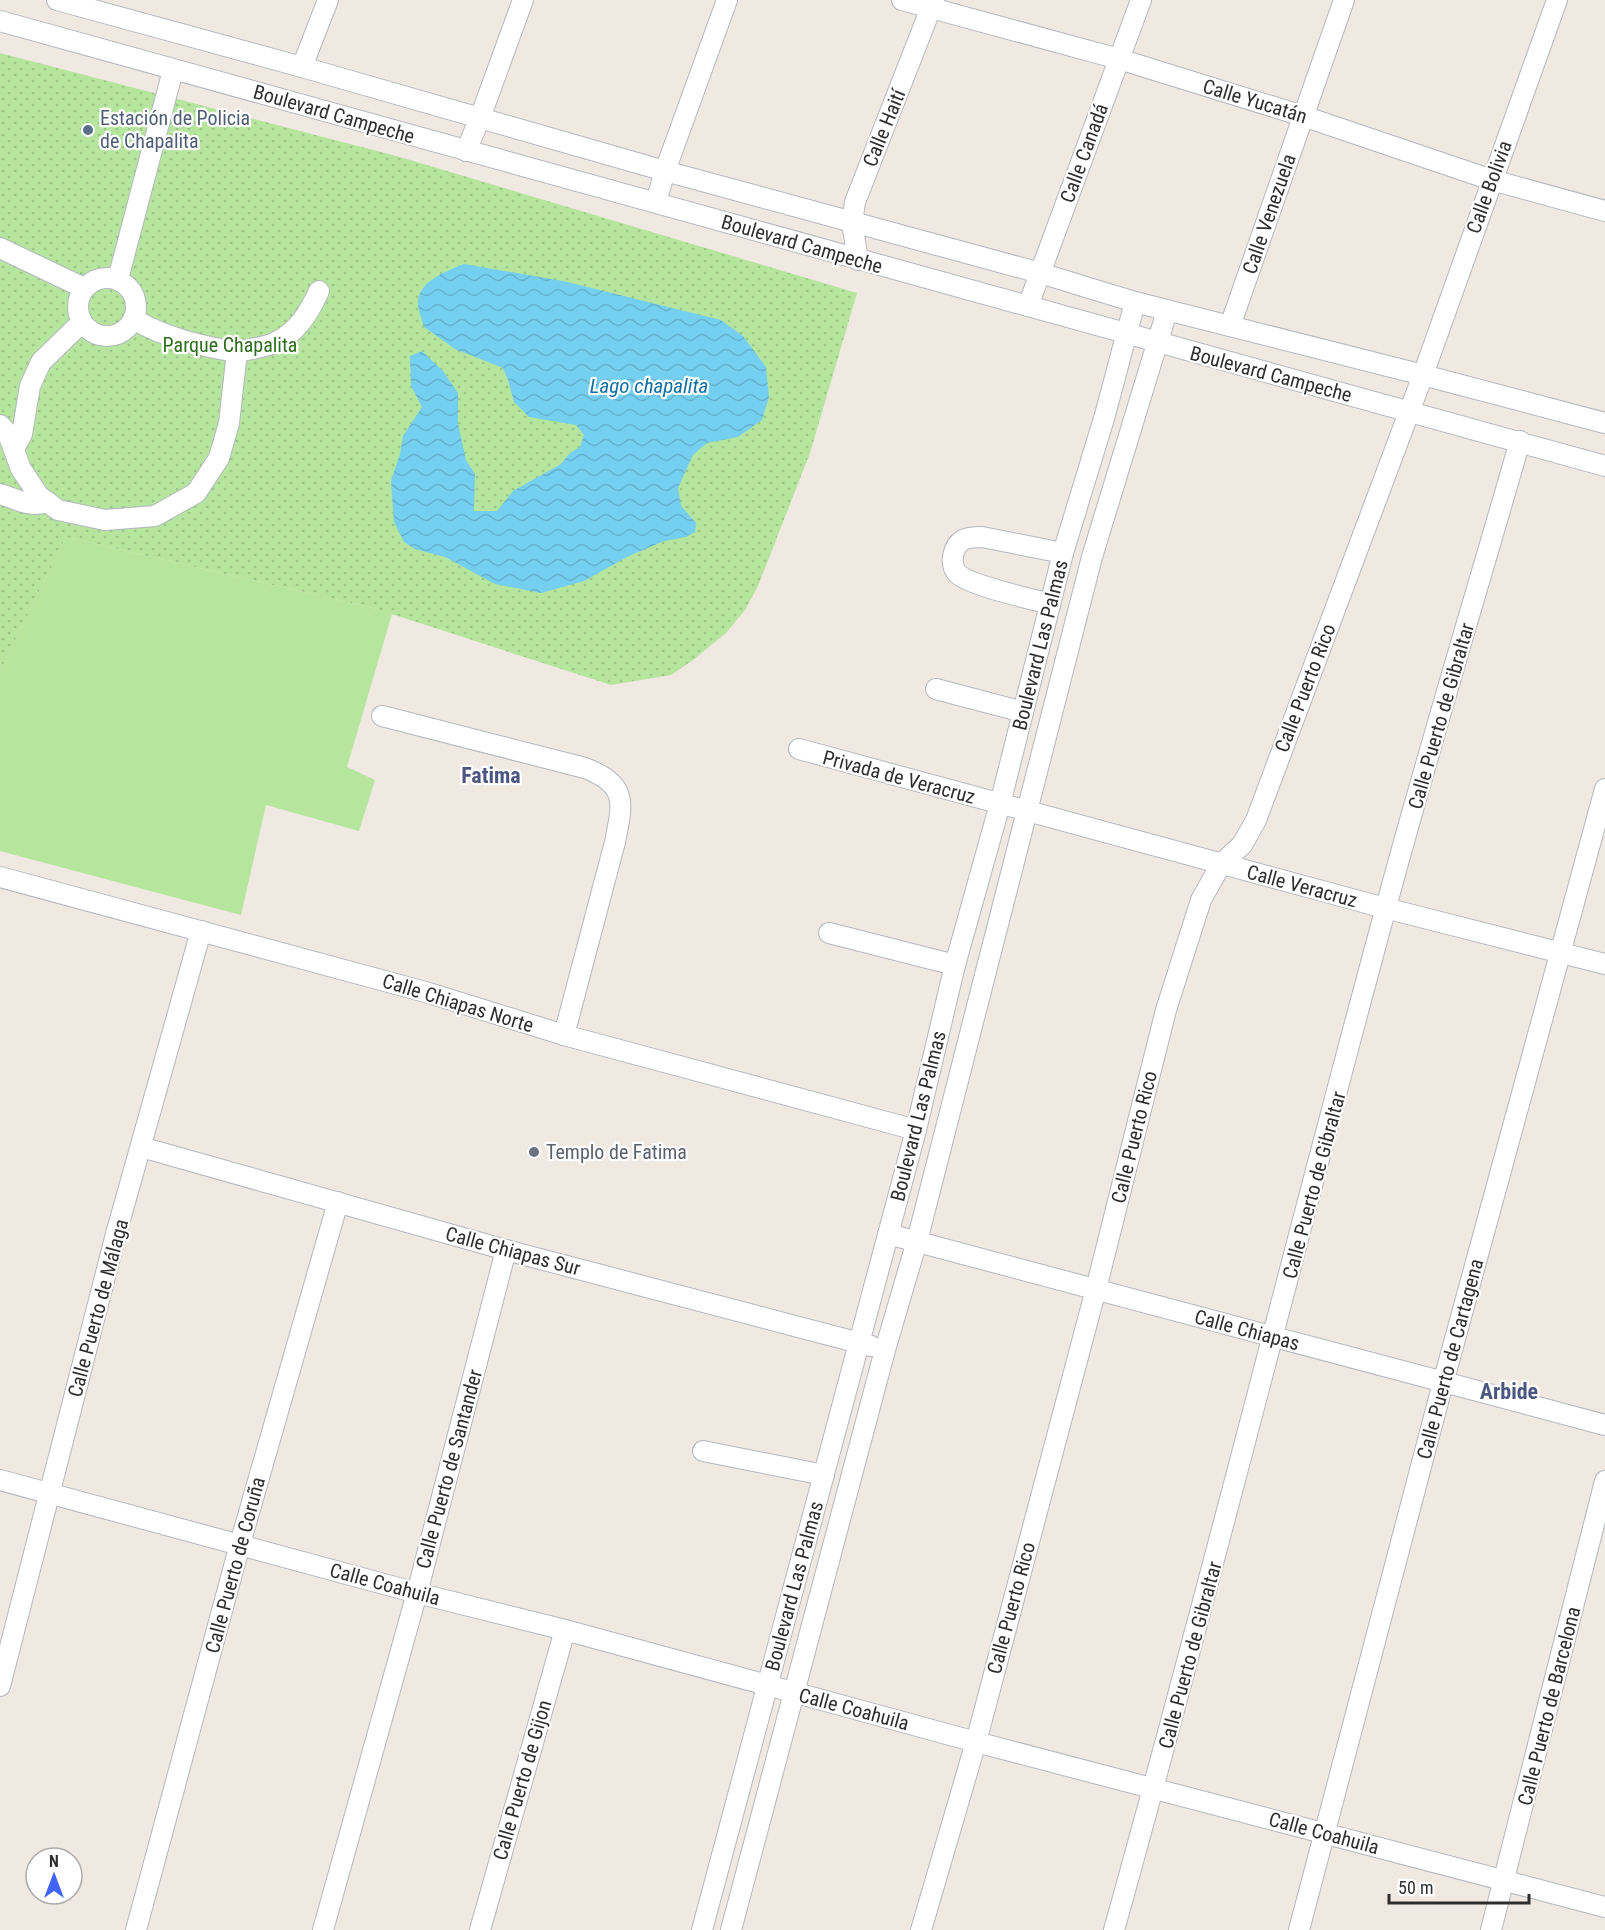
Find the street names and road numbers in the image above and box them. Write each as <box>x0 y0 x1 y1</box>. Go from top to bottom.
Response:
street label: Calle Yucatán <box>1200 74 1310 128</box>
street label: Boulevard Campeche <box>251 80 417 148</box>
street label: Calle Haití <box>858 85 911 170</box>
street label: Calle Canadá <box>1055 100 1113 206</box>
street label: Calle Bolivia <box>1461 137 1517 237</box>
street label: Calle Venezuela <box>1237 151 1301 277</box>
street label: Boulevard Campeche <box>719 210 885 278</box>
street label: Boulevard Campeche <box>1188 341 1354 407</box>
street label: Boulevard Las Palmas <box>1007 557 1073 733</box>
street label: Calle Puerto Rico <box>1269 620 1341 756</box>
street label: Calle Puerto de Gibraltar <box>1403 620 1479 812</box>
street label: Privada de Veracruz <box>820 745 978 809</box>
street label: Calle Veracruz <box>1244 860 1360 912</box>
street label: Calle Chiapas Norte <box>380 969 536 1037</box>
street label: Boulevard Las Palmas <box>885 1028 951 1204</box>
street label: Calle Puerto Rico <box>1106 1068 1162 1206</box>
street label: Calle Puerto de Gibraltar <box>1277 1089 1351 1281</box>
street label: Calle Puerto de Málaga <box>63 1216 133 1400</box>
street label: Calle Chiapas Sur <box>443 1221 583 1281</box>
street label: Calle Puerto de Cartagena <box>1412 1256 1488 1462</box>
street label: Calle Chiapas <box>1192 1304 1302 1356</box>
street label: Calle Puerto de Santander <box>411 1367 487 1571</box>
street label: Calle Puerto de Coruña <box>200 1474 270 1656</box>
street label: Boulevard Las Palmas <box>760 1499 828 1673</box>
street label: Calle Puerto Rico <box>982 1539 1040 1677</box>
street label: Calle Coahuila <box>327 1558 443 1610</box>
street label: Calle Puerto de Gibraltar <box>1153 1559 1227 1751</box>
street label: Calle Puerto de Barcelona <box>1513 1604 1585 1808</box>
street label: Calle Coahuila <box>796 1683 912 1735</box>
street label: Calle Puerto de Gijon <box>488 1697 556 1863</box>
street label: Calle Coahuila <box>1266 1807 1382 1859</box>

